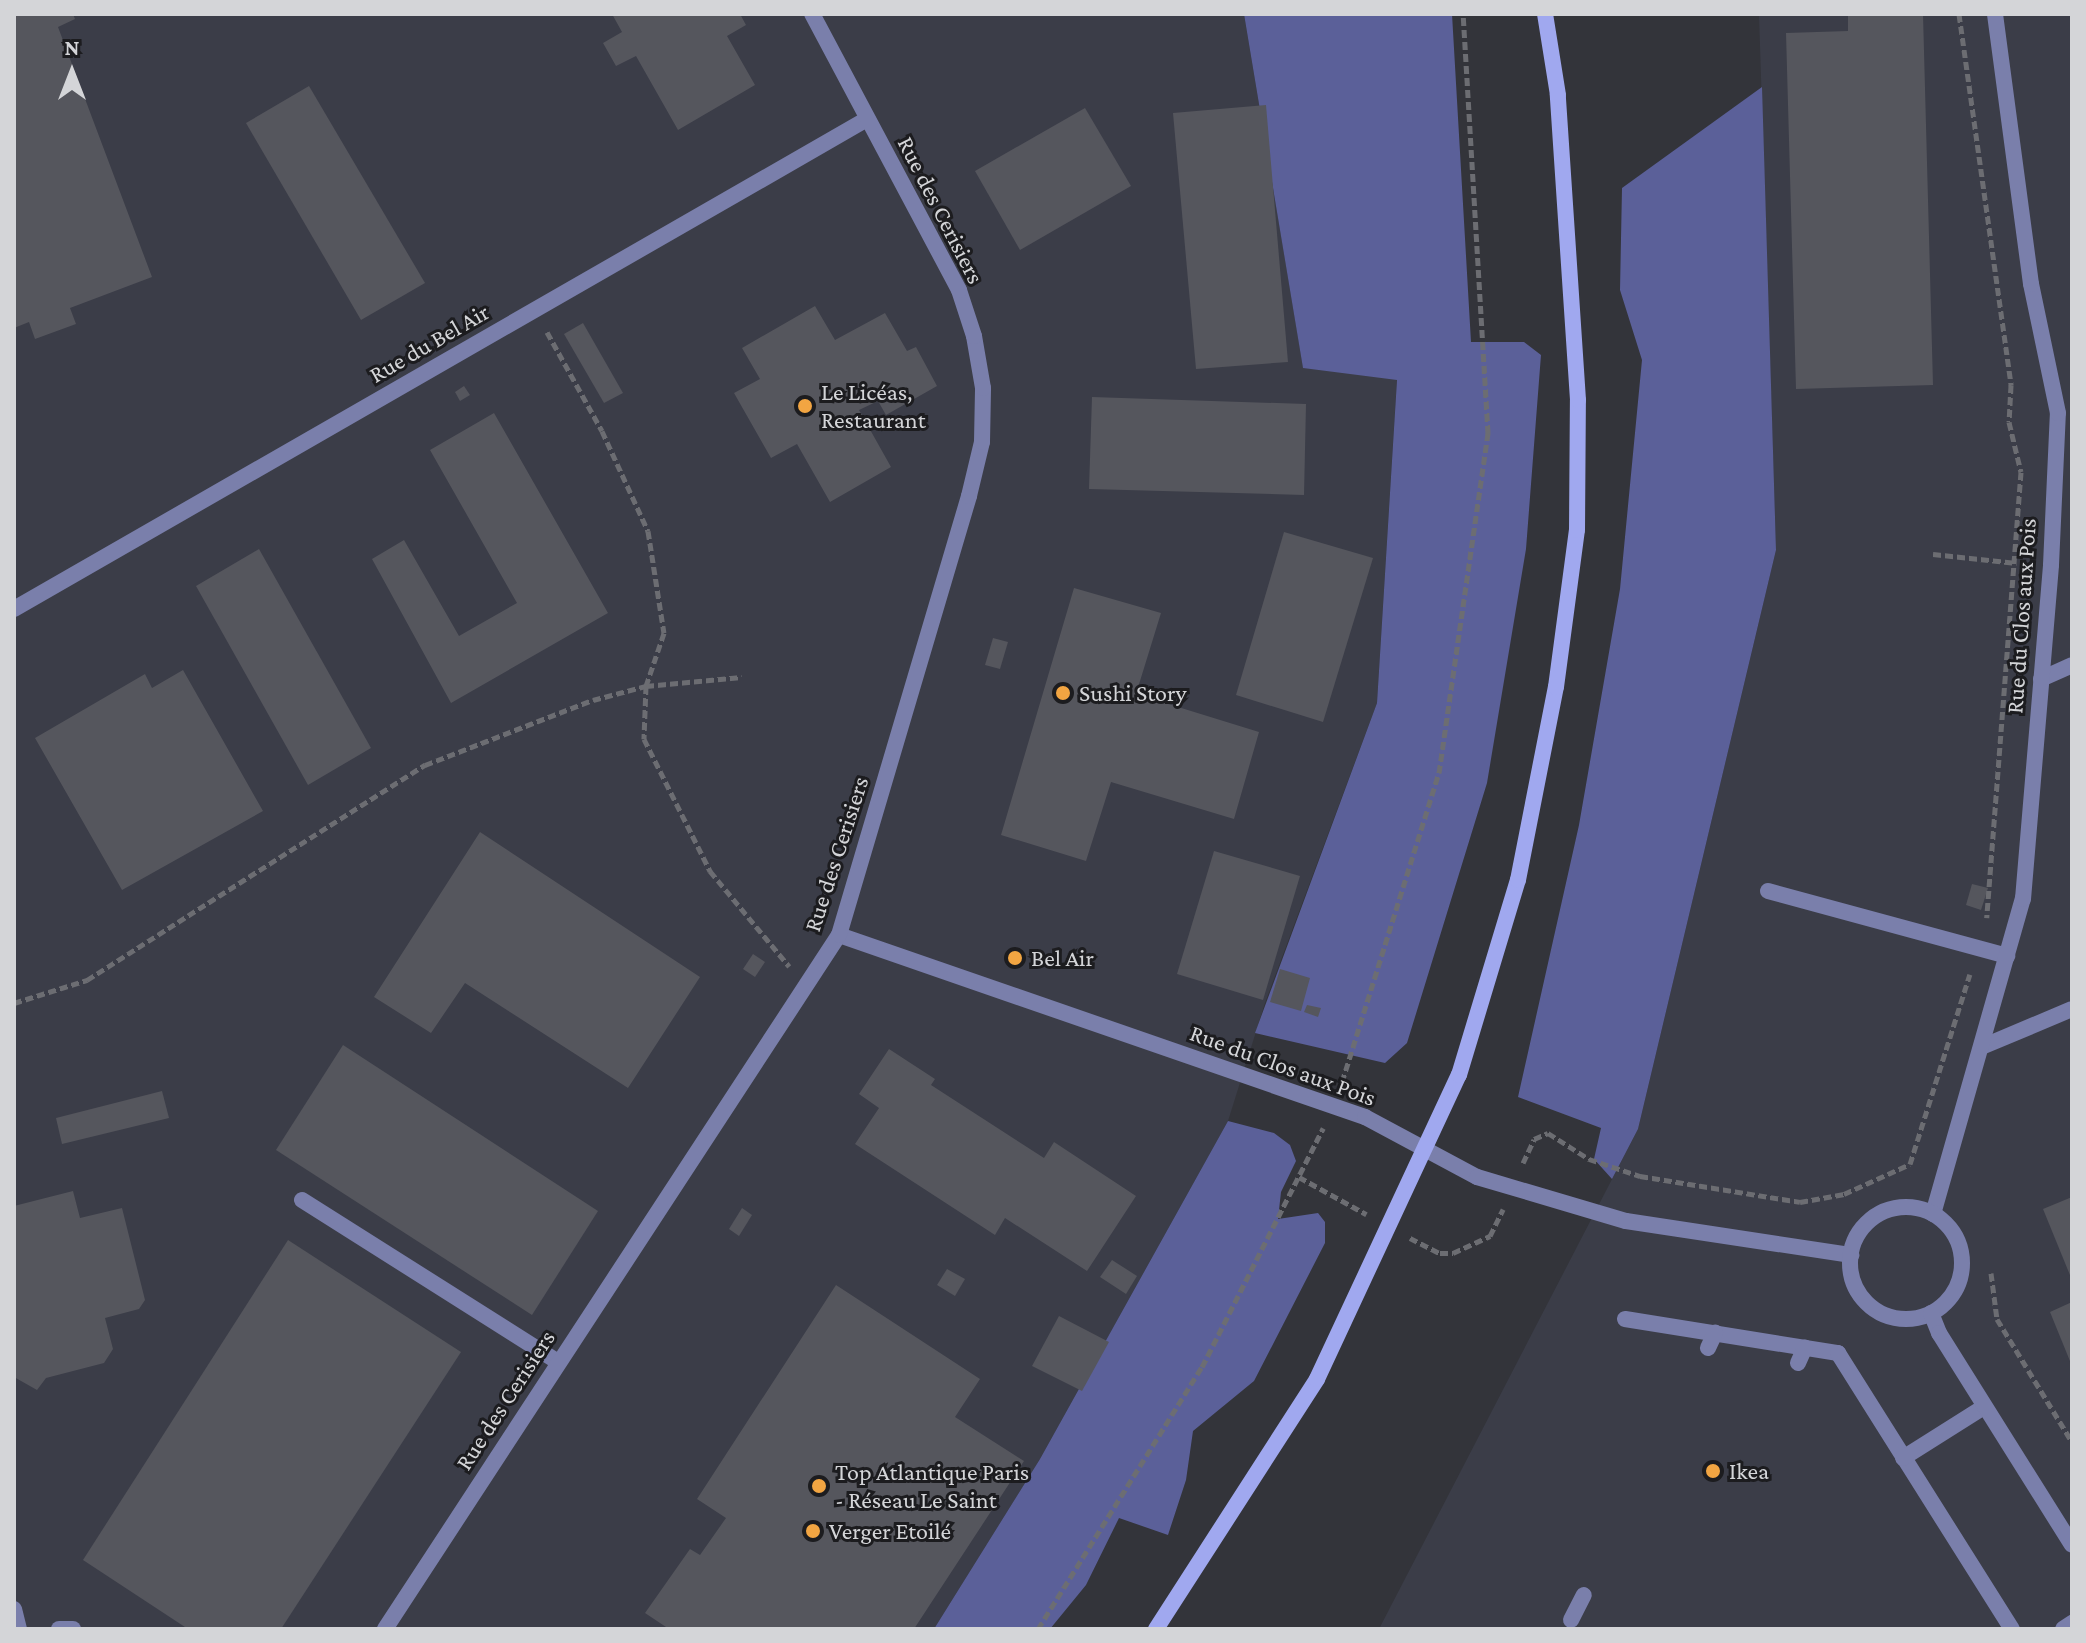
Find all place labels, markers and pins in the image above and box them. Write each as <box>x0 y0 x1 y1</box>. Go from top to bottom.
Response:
place label: Le Licéas, Restaurant <box>821 378 926 434</box>
marker: Le Licéas, Restaurant <box>796 397 814 415</box>
place label: Sushi Story <box>1079 679 1187 707</box>
marker: Sushi Story <box>1054 684 1072 702</box>
place label: Bel Air <box>1031 944 1094 972</box>
marker: Bel Air <box>1006 949 1024 967</box>
place label: Ikea <box>1729 1457 1769 1485</box>
place label: Top Atlantique Paris - Réseau Le Saint <box>835 1458 1029 1514</box>
marker: Ikea <box>1704 1462 1722 1480</box>
marker: Top Atlantique Paris - Réseau Le Saint <box>810 1477 828 1495</box>
place label: Verger Etoilé <box>829 1517 951 1545</box>
marker: Verger Etoilé <box>804 1522 822 1540</box>

